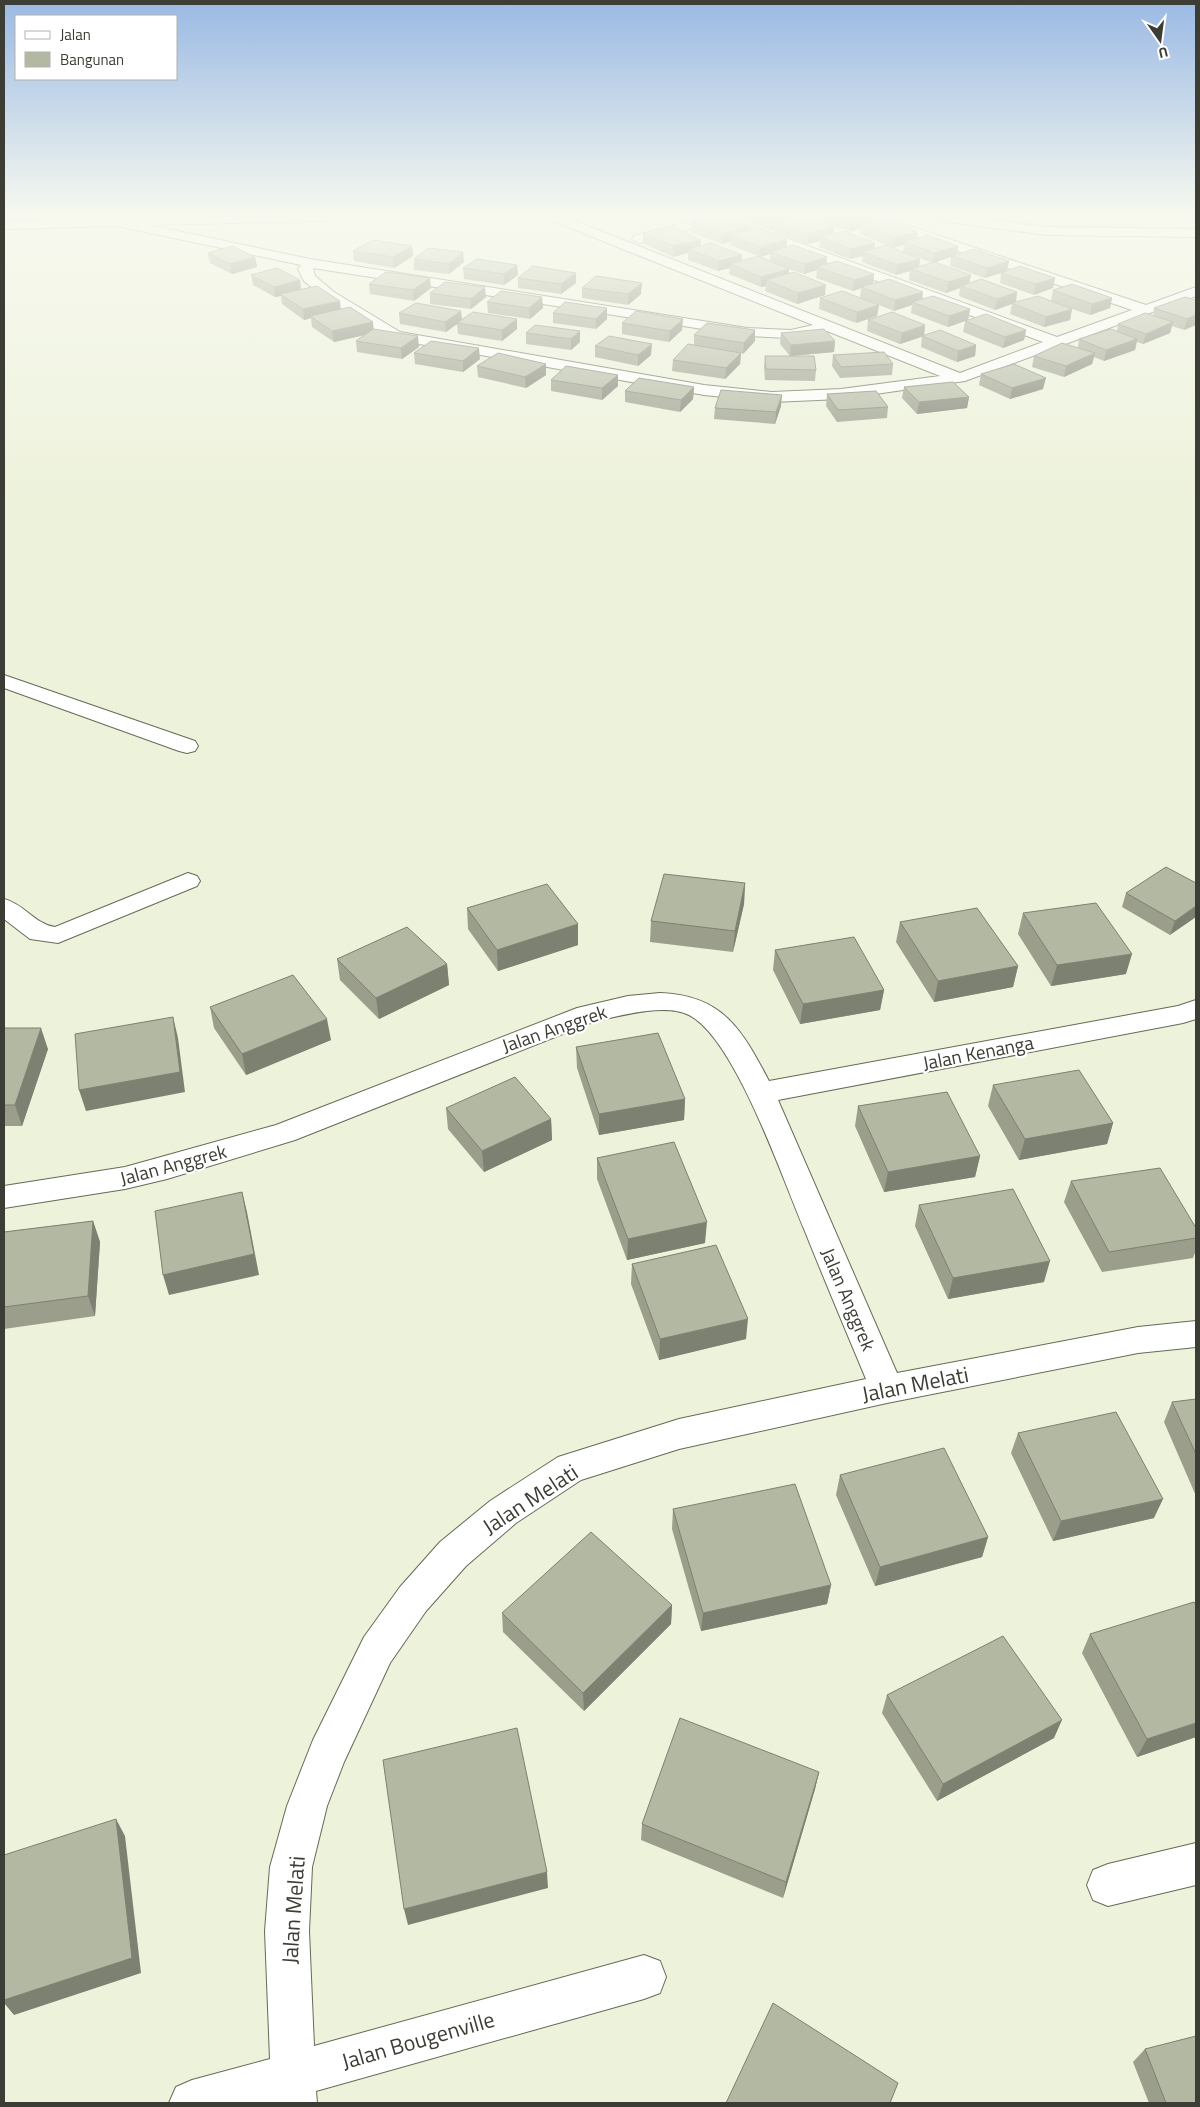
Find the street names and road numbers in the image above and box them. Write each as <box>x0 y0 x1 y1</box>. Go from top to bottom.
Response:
street label: Jalan Anggrek <box>498 996 610 1060</box>
street label: Jalan Kenanga <box>920 1027 1037 1077</box>
street label: Jalan Anggrek <box>116 1136 230 1192</box>
street label: Jalan Anggrek <box>814 1243 884 1355</box>
street label: Jalan Melati <box>859 1357 971 1411</box>
street label: Jalan Melati <box>475 1455 585 1543</box>
street label: Jalan Melati <box>272 1855 314 1965</box>
street label: Jalan Bougenville <box>337 2002 499 2078</box>

